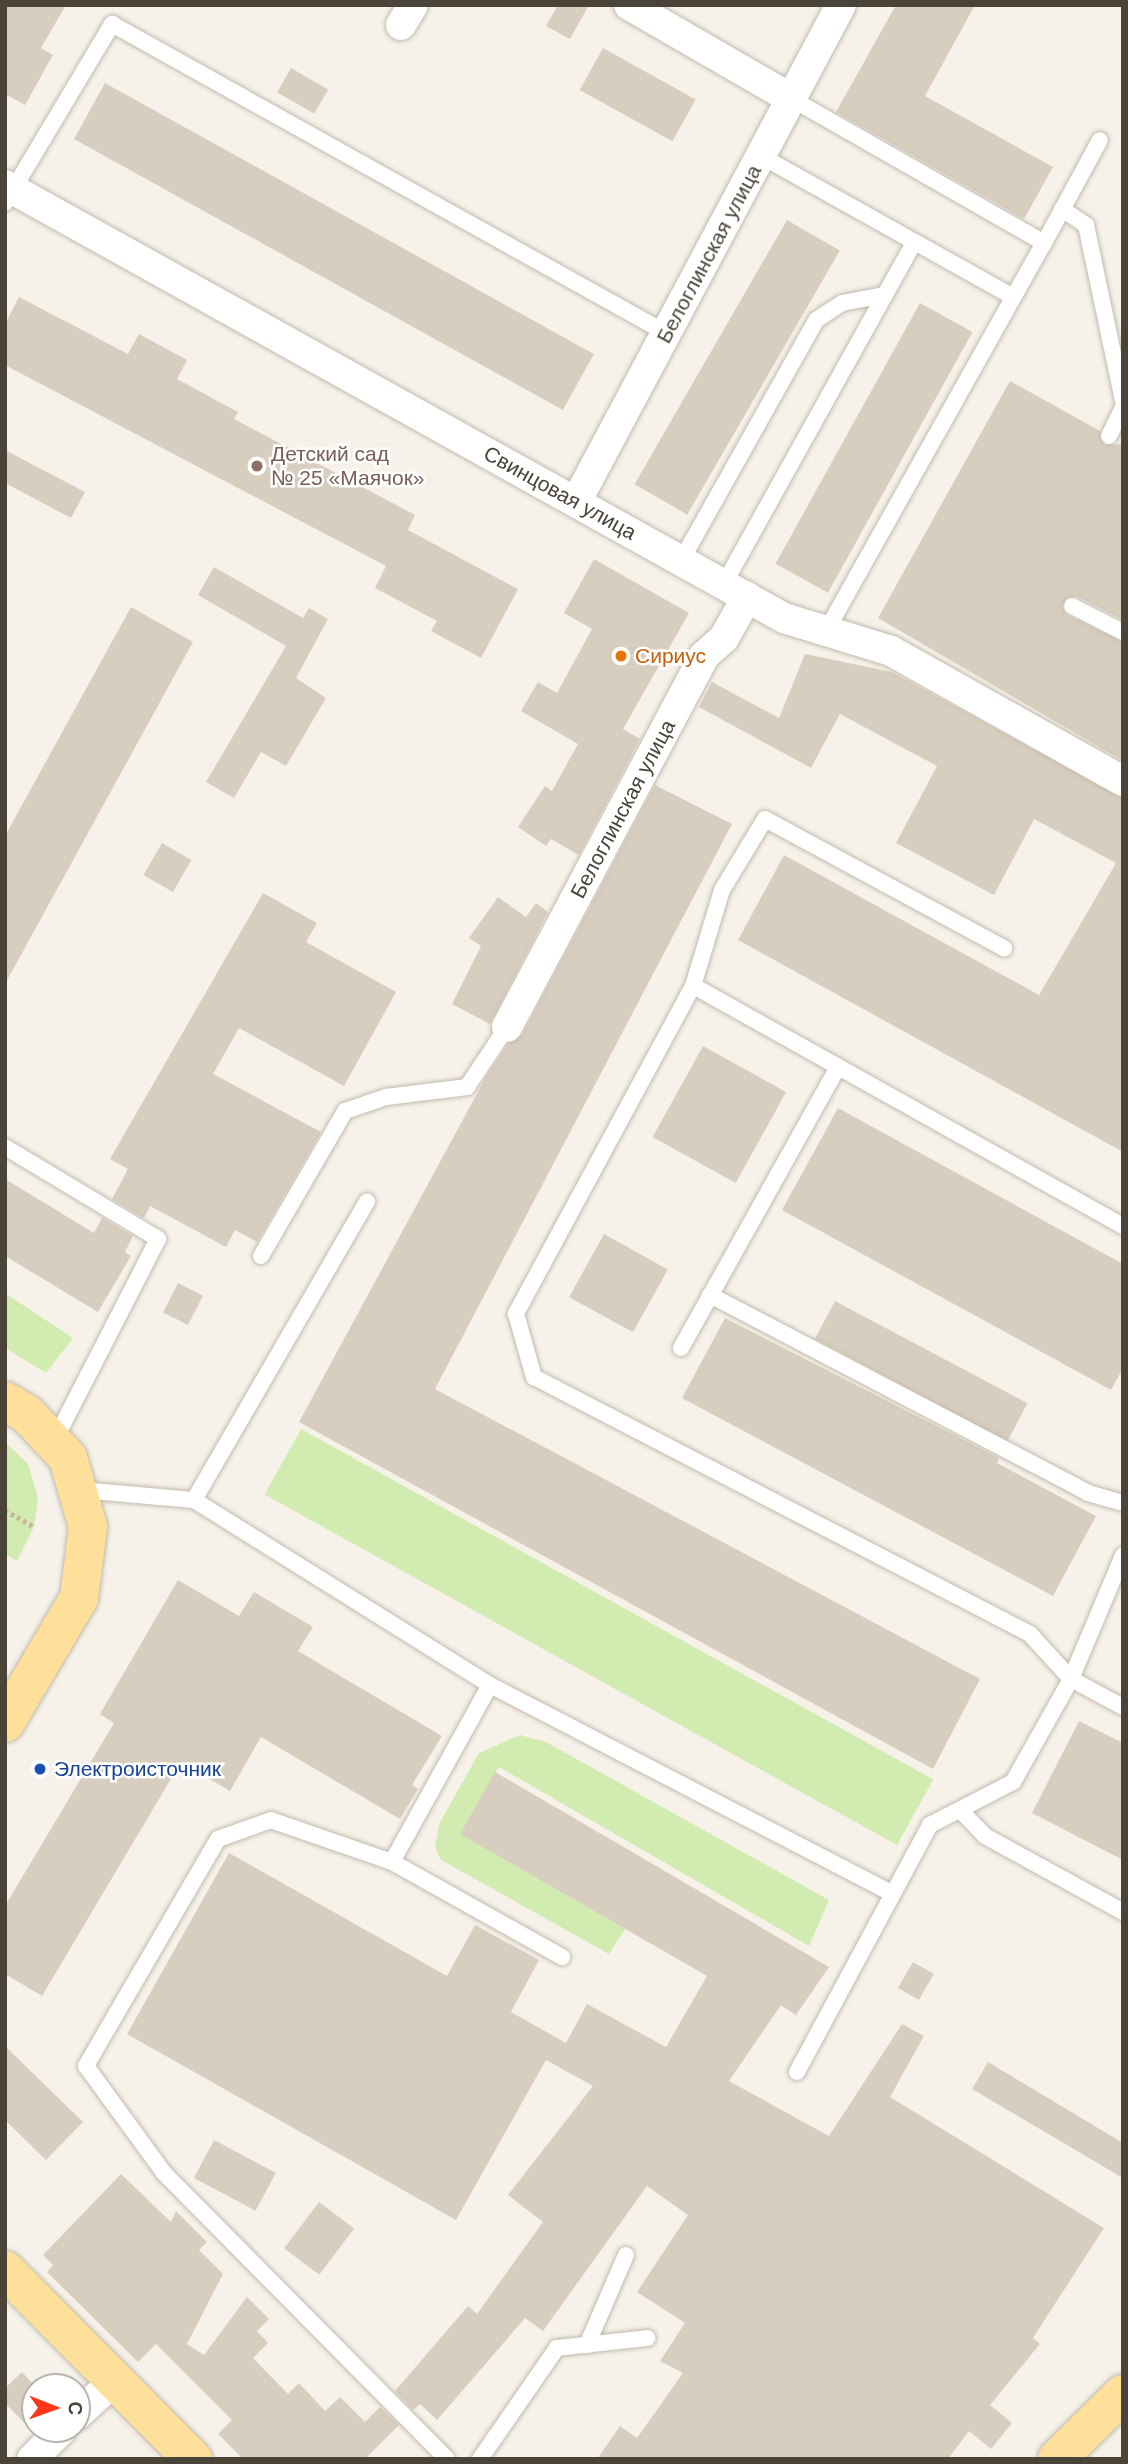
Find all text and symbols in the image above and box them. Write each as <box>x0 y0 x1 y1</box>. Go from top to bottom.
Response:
street label: Белоглинская улица <box>651 160 767 348</box>
place label: Детский сад № 25 «Маячок» <box>271 441 425 491</box>
street label: Свинцовая улица <box>479 441 641 545</box>
marker: Детский сад № 25 «Маячок» <box>249 458 265 474</box>
place label: Сириус <box>635 643 706 669</box>
marker: Сириус <box>613 648 629 664</box>
street label: Белоглинская улица <box>565 715 681 903</box>
place label: Электроисточник <box>54 1756 221 1782</box>
marker: Электроисточник <box>32 1761 48 1777</box>
north arrow <box>21 2373 91 2443</box>
text: С <box>65 2401 86 2415</box>

